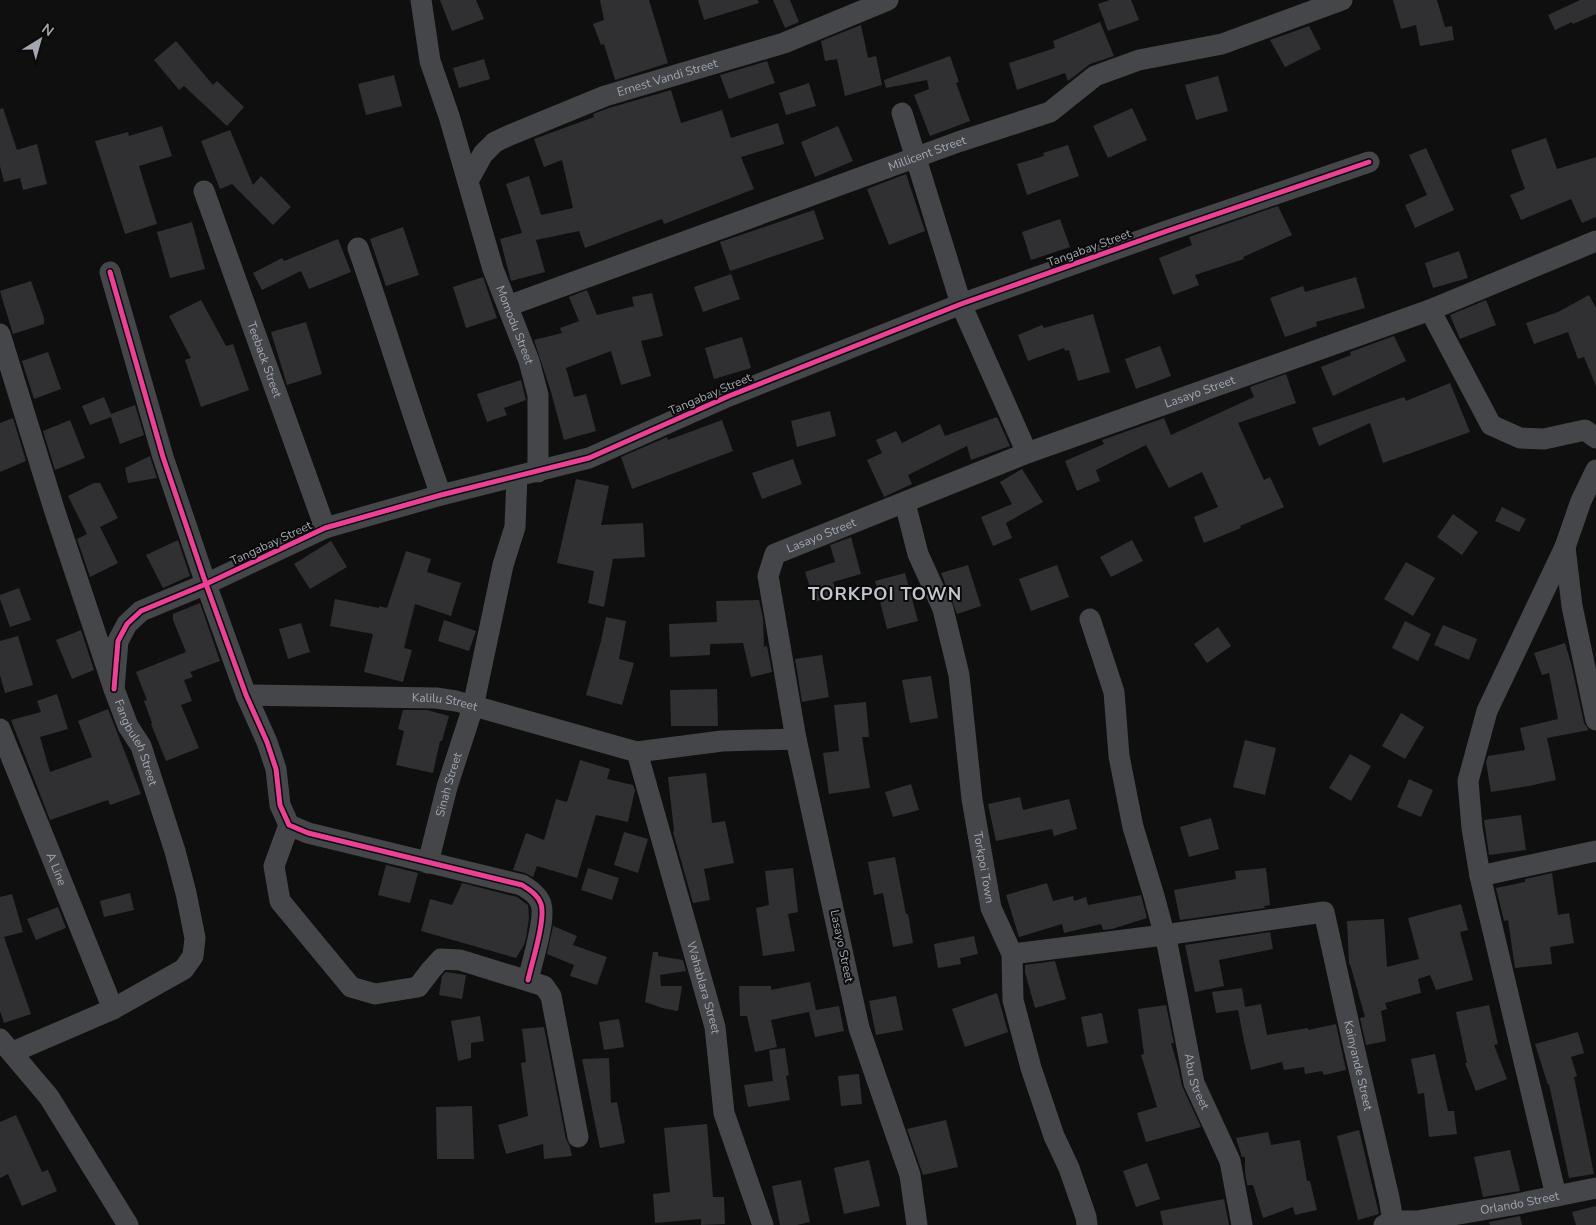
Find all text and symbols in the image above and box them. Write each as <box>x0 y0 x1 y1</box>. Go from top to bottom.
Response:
north arrow <box>15 15 65 65</box>
text: N <box>38 19 57 41</box>
street label: Ernest Vandi Street <box>615 55 720 100</box>
street label: Millicent Street <box>886 132 969 175</box>
street label: Tangabay Street <box>1045 225 1134 271</box>
street label: Momodu Street <box>492 283 538 367</box>
street label: Teeback Street <box>243 319 286 401</box>
street label: Tangabay Street <box>666 369 754 419</box>
street label: Lasayo Street <box>1162 372 1238 412</box>
street label: Lasayo Street <box>784 514 859 557</box>
street label: Tangabay Street <box>228 517 315 569</box>
district label: TORKPOI TOWN <box>808 582 962 606</box>
street label: Kalilu Street <box>412 690 480 715</box>
street label: Fangbuleh Street <box>111 697 162 788</box>
street label: Sinah Street <box>432 750 466 818</box>
street label: Torkpoi Town <box>970 830 998 905</box>
street label: A Line <box>43 850 70 888</box>
street label: Lasayo Street <box>827 908 858 984</box>
street label: Wahablara Street <box>683 940 724 1036</box>
street label: Kainyande Street <box>1340 1019 1377 1113</box>
street label: Abu Street <box>1180 1052 1213 1113</box>
street label: Orlando Street <box>1479 1188 1561 1218</box>

